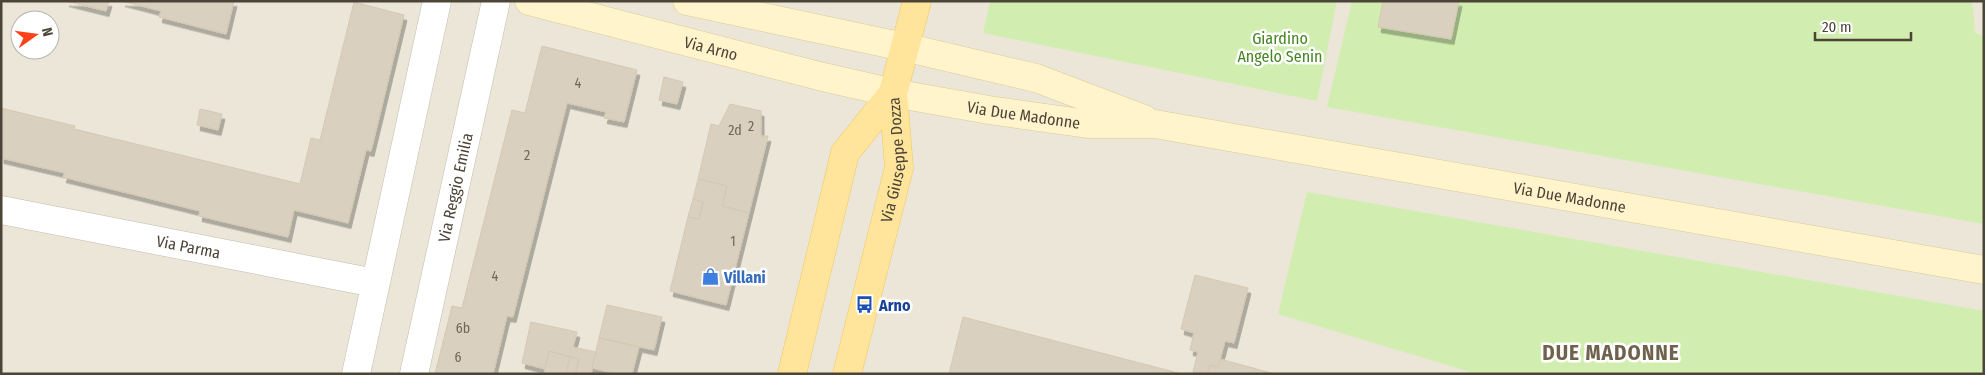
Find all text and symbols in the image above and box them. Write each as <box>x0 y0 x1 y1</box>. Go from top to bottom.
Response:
north arrow <box>10 10 60 60</box>
scale bar <box>1815 10 1911 42</box>
text: 20 m <box>1822 18 1852 36</box>
text: N <box>38 26 56 38</box>
park label: Giardino Angelo Senin <box>1237 29 1323 66</box>
street label: Via Arno <box>682 32 740 64</box>
house number: 4 <box>575 75 582 92</box>
street label: Via Giuseppe Dozza <box>876 96 909 224</box>
street label: Via Due Madonne <box>966 97 1082 132</box>
house number: 2 <box>748 118 754 135</box>
house number: 2d <box>728 122 742 139</box>
street label: Via Reggio Emilia <box>434 131 476 244</box>
house number: 2 <box>524 147 530 164</box>
street label: Via Due Madonne <box>1512 178 1628 216</box>
street label: Via Parma <box>155 231 222 262</box>
house number: 1 <box>730 233 736 250</box>
shop icon: Villani <box>700 267 720 287</box>
house number: 4 <box>492 268 499 285</box>
place label: Villani <box>723 268 766 287</box>
bus stop icon: Arno <box>855 295 875 315</box>
place label: Arno <box>878 296 911 315</box>
house number: 6b <box>456 320 470 337</box>
district label: DUE MADONNE <box>1542 340 1680 366</box>
house number: 6 <box>455 349 462 366</box>

